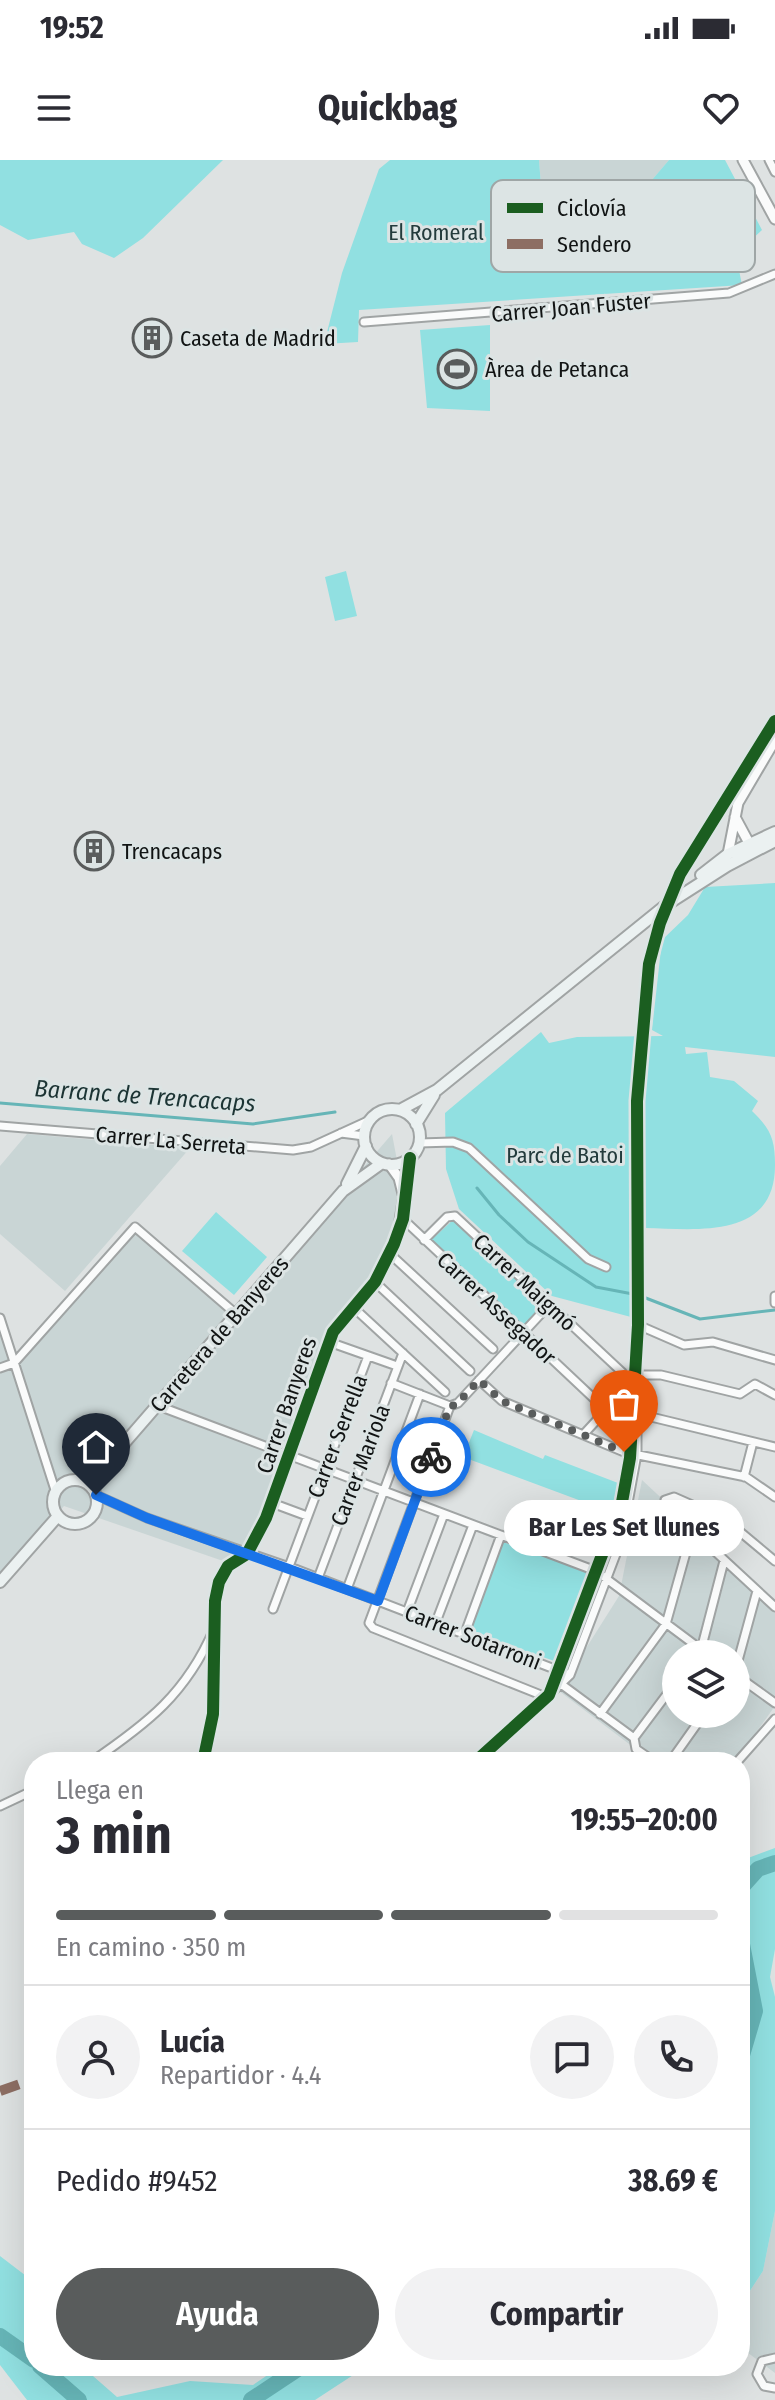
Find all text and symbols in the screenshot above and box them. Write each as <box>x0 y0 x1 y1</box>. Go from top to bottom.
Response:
text: 19:52 <box>40 10 104 46</box>
icon: menu <box>32 86 76 130</box>
text: Quickbag <box>318 86 457 130</box>
icon: heart <box>699 86 743 130</box>
legend <box>491 180 755 272</box>
text: Ciclovía <box>557 195 626 222</box>
park label: El Romeral <box>388 219 484 246</box>
text: Sendero <box>557 231 632 258</box>
street label: Carrer Joan Fuster <box>490 287 652 328</box>
building icon: Caseta de Madrid <box>131 317 173 359</box>
place label: Caseta de Madrid <box>180 325 336 352</box>
sports icon: Àrea de Petanca <box>436 348 478 390</box>
place label: Àrea de Petanca <box>485 356 629 383</box>
building icon: Trencacaps <box>73 830 115 872</box>
place label: Trencacaps <box>122 838 222 865</box>
water label: Barranc de Trencacaps <box>34 1074 256 1118</box>
street label: Carrer La Serreta <box>95 1120 247 1161</box>
park label: Parc de Batoi <box>506 1142 624 1169</box>
street label: Carrer Maigmó <box>468 1228 582 1337</box>
street label: Carrer Assegador <box>432 1246 562 1371</box>
street label: Carretera de Banyeres <box>144 1251 295 1418</box>
street label: Carrer Banyeres <box>251 1333 322 1477</box>
pin <box>590 1370 658 1452</box>
street label: Carrer Serrella <box>302 1371 373 1502</box>
icon: bag <box>602 1382 646 1426</box>
street label: Carrer Mariola <box>325 1401 396 1530</box>
pin <box>62 1413 130 1495</box>
courier <box>391 1417 471 1497</box>
icon: home <box>74 1425 118 1469</box>
icon: bike <box>409 1435 453 1479</box>
callout: Bar Les Set llunes <box>504 1500 744 1556</box>
text: Bar Les Set llunes <box>528 1512 720 1543</box>
street label: Carrer Sotarroni <box>401 1599 545 1676</box>
map controls <box>662 1640 750 1728</box>
button: layers <box>662 1640 750 1728</box>
text: Llega en <box>56 1775 144 1806</box>
text: 19:55–20:00 <box>571 1802 718 1838</box>
text: 3 min <box>56 1804 172 1867</box>
text: En camino · 350 m <box>56 1932 246 1963</box>
button: person <box>56 2015 140 2099</box>
button: chat <box>530 2015 614 2099</box>
button: phone <box>634 2015 718 2099</box>
text: Lucía <box>160 2024 225 2060</box>
text: Repartidor · 4.4 <box>160 2060 321 2091</box>
text: Pedido #9452 <box>56 2163 218 2199</box>
text: 38.69 € <box>628 2163 718 2199</box>
button: Ayuda <box>56 2268 379 2360</box>
button: Compartir <box>395 2268 718 2360</box>

